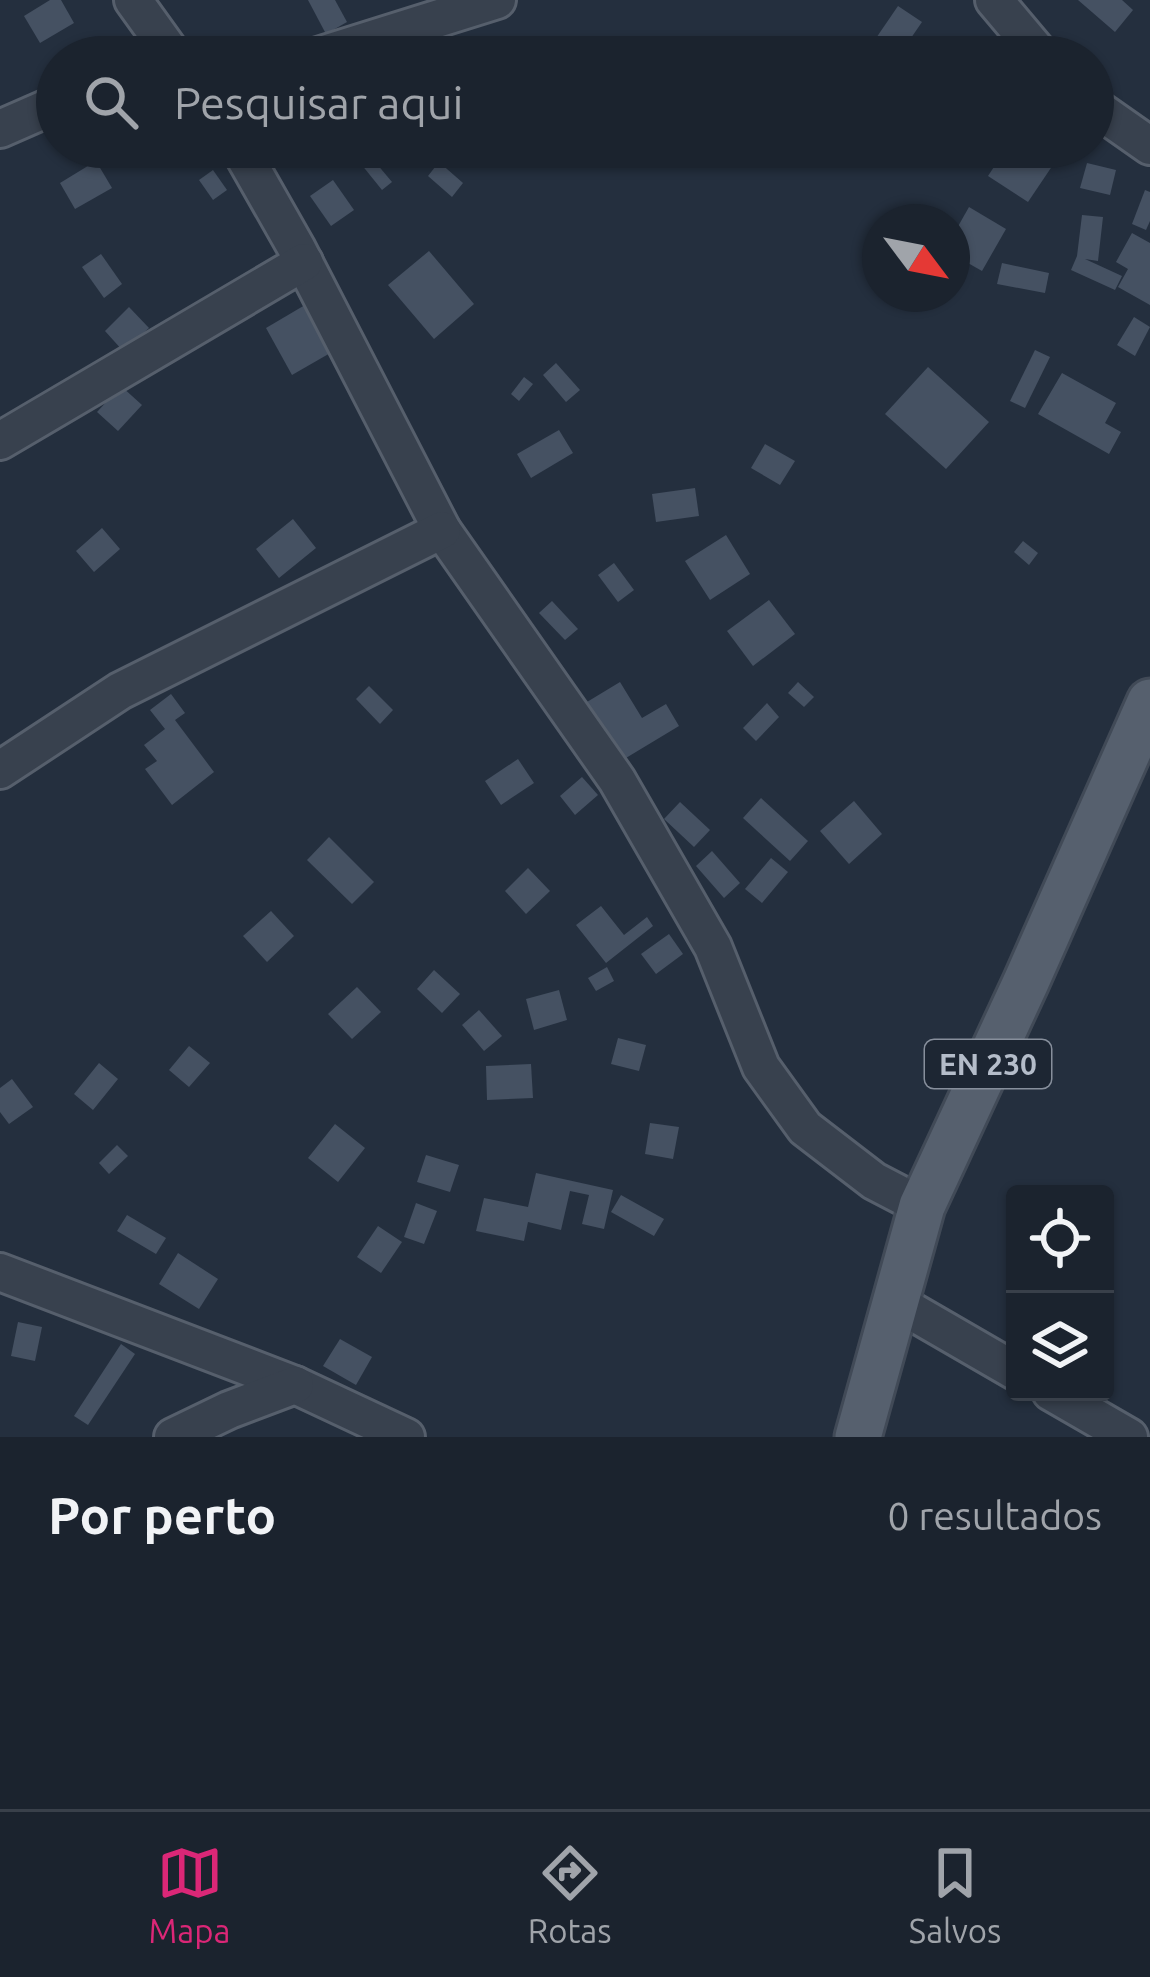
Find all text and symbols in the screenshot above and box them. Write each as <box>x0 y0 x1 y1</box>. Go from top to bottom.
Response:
search box <box>36 36 1114 168</box>
icon: search <box>78 69 144 135</box>
text: Pesquisar aqui <box>174 77 463 128</box>
north arrow <box>862 204 970 312</box>
road number: EN 230 <box>925 1040 1051 1088</box>
map controls <box>1006 1185 1114 1401</box>
button: locate <box>1006 1185 1114 1293</box>
button: layers <box>1006 1293 1114 1401</box>
text: Por perto <box>48 1486 276 1544</box>
text: 0 resultados <box>888 1494 1102 1537</box>
tab: Mapa <box>149 1840 230 1949</box>
tab: Rotas <box>528 1840 612 1949</box>
tab: Salvos <box>909 1840 1001 1949</box>

